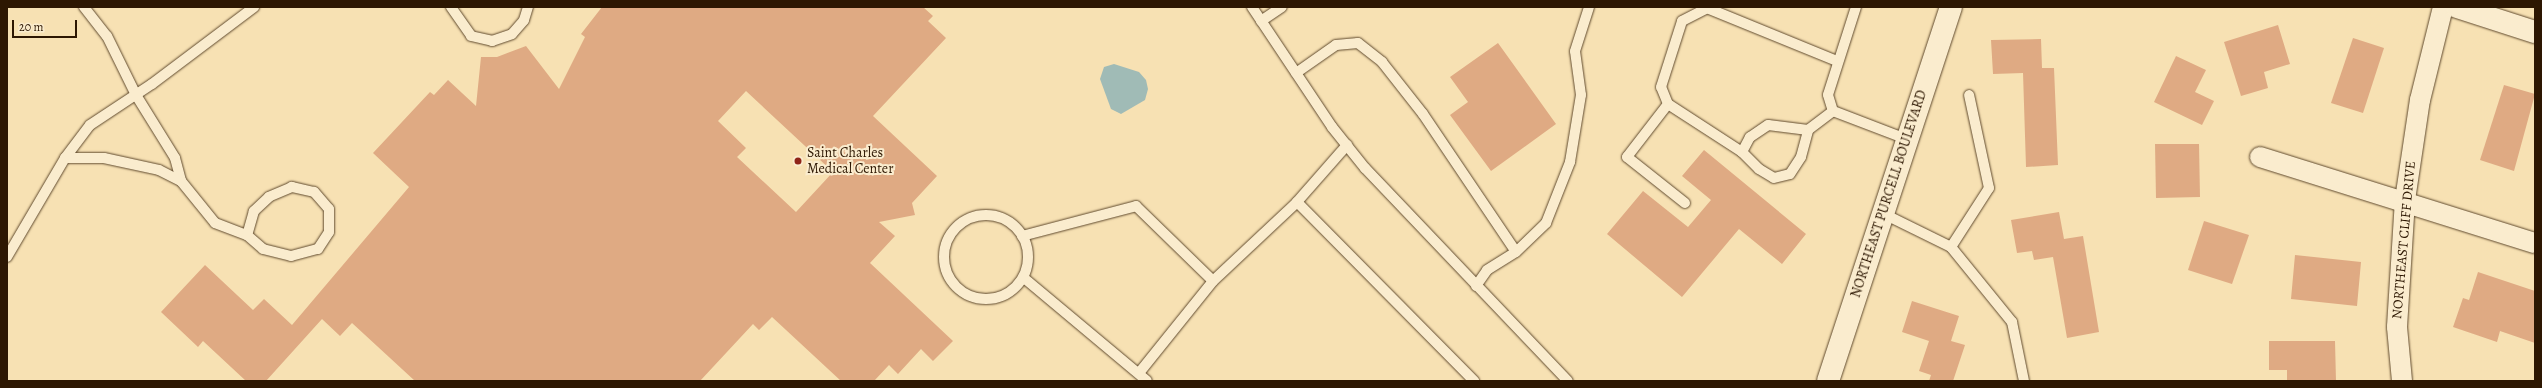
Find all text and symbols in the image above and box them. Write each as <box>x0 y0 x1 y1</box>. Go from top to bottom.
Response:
scale bar <box>14 12 79 38</box>
text: 20 m <box>19 19 43 35</box>
street label: NORTHEAST PURCELL BOULEVARD <box>1847 88 1931 300</box>
place label: Saint Charles Medical Center <box>807 145 894 178</box>
marker: Saint Charles Medical Center <box>792 155 804 167</box>
street label: NORTHEAST CLIFF DRIVE <box>2389 160 2419 320</box>

